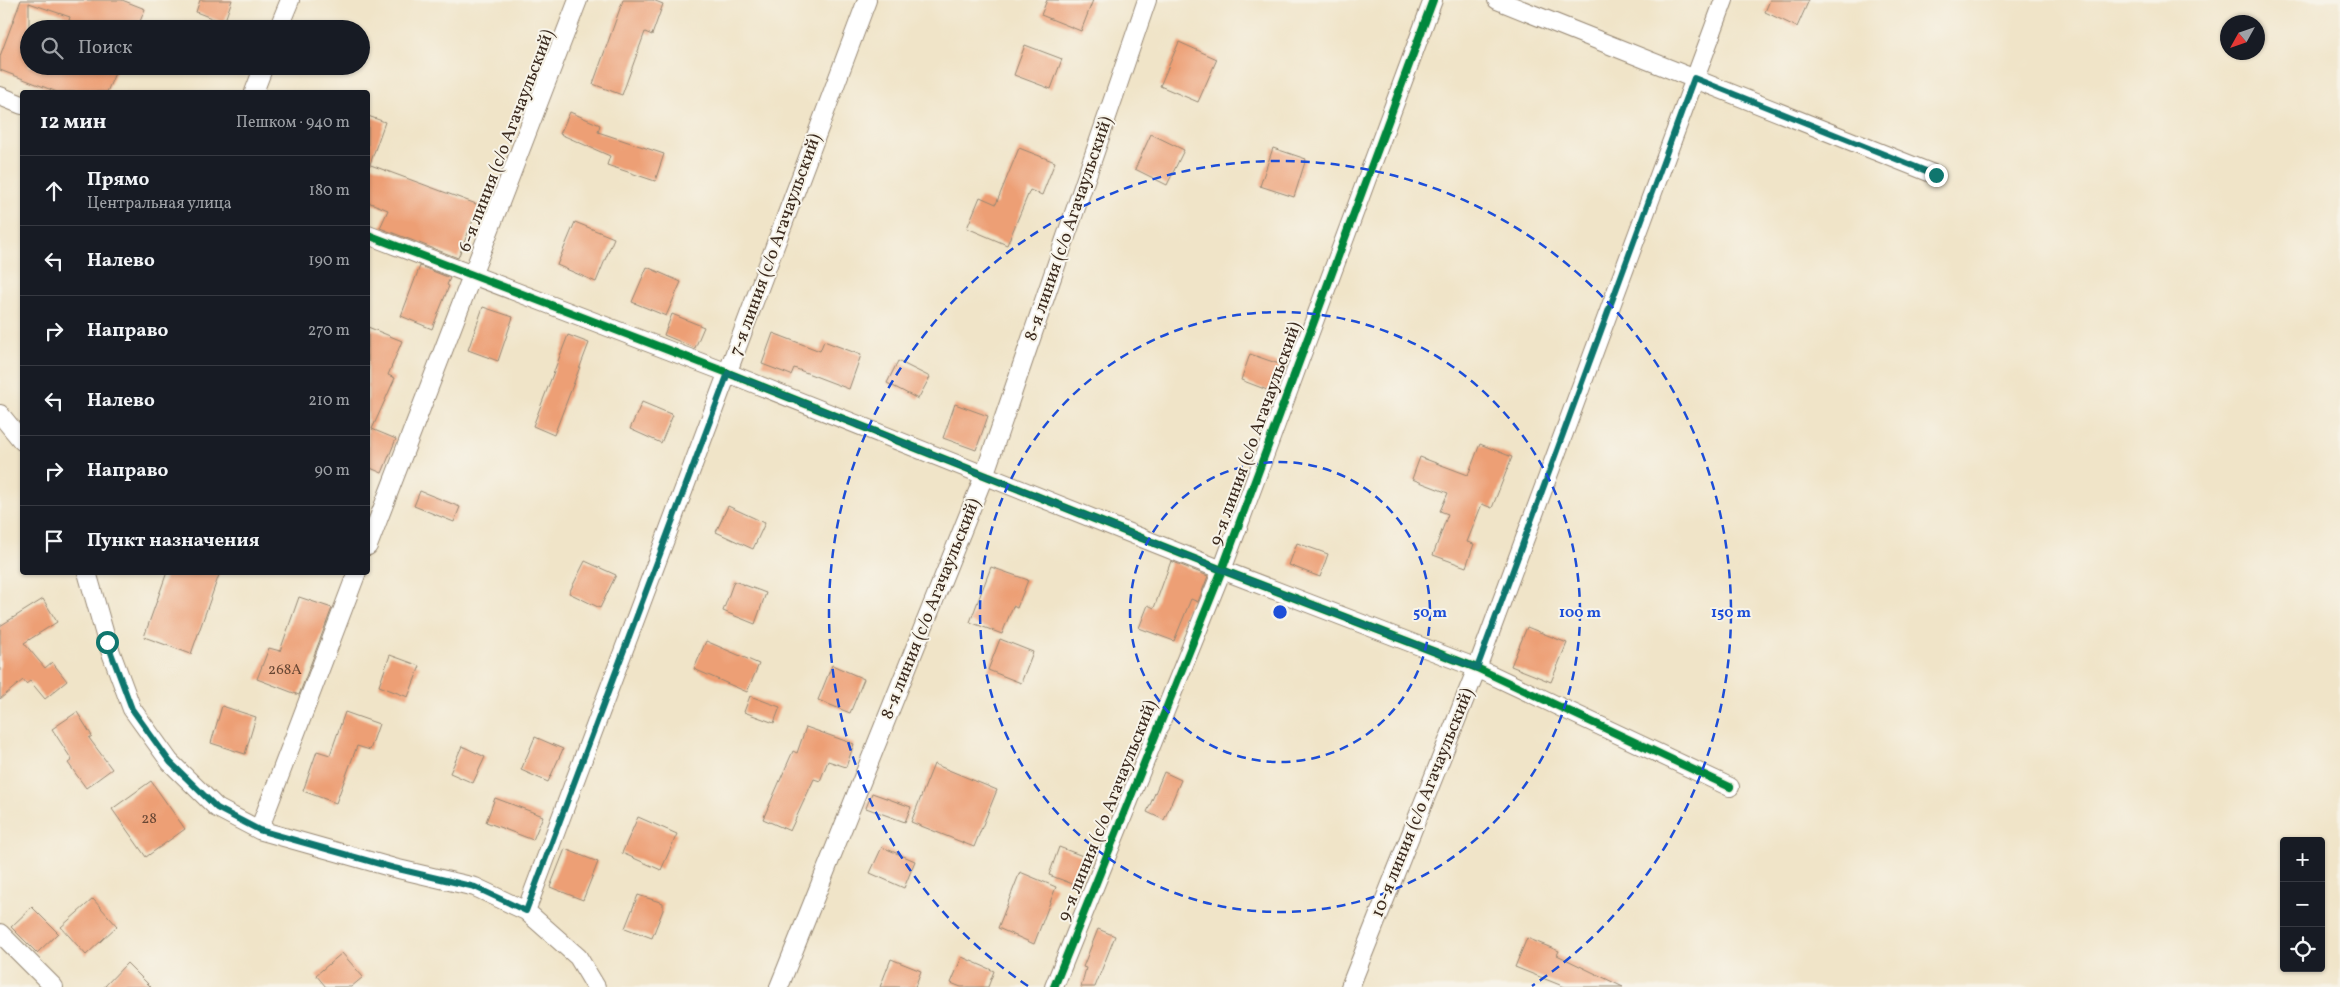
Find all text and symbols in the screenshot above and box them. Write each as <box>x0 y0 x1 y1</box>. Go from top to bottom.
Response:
north arrow <box>2220 15 2265 60</box>
search box <box>20 20 370 75</box>
street label: 6-я линия (с/о Агачаульский) <box>453 26 561 256</box>
icon: search <box>38 34 66 62</box>
text: Поиск <box>78 35 132 61</box>
text: 12 мин <box>40 108 106 137</box>
text: Пешком · 940 m <box>236 112 350 134</box>
street label: 8-я линия (с/о Агачаульский) <box>1019 113 1119 345</box>
street label: 7-я линия (с/о Агачаульский) <box>724 130 828 360</box>
route end <box>1925 164 1948 187</box>
text: Прямо <box>87 167 149 193</box>
icon: ahead <box>40 177 68 205</box>
text: 180 m <box>309 180 350 202</box>
text: Центральная улица <box>87 193 232 215</box>
icon: left <box>40 247 68 275</box>
text: Налево <box>87 248 155 274</box>
text: 190 m <box>308 250 350 272</box>
icon: right <box>40 317 68 345</box>
text: Направо <box>87 318 169 344</box>
street label: 9-я линия (с/о Агачаульский) <box>1204 318 1308 550</box>
text: 270 m <box>308 320 350 342</box>
icon: left <box>40 387 68 415</box>
text: Налево <box>87 388 155 414</box>
text: 210 m <box>308 390 350 412</box>
icon: right <box>40 457 68 485</box>
text: Направо <box>87 458 169 484</box>
text: 90 m <box>314 460 350 482</box>
street label: 8-я линия (с/о Агачаульский) <box>875 495 987 723</box>
icon: arrive <box>40 527 68 555</box>
text: Пункт назначения <box>87 528 260 554</box>
centre of rings <box>1271 603 1289 621</box>
text: 50 m <box>1413 603 1447 624</box>
text: 100 m <box>1559 603 1602 624</box>
text: 150 m <box>1711 603 1751 624</box>
route start <box>96 631 119 654</box>
house number: 268А <box>268 660 302 681</box>
street label: 10-я линия (с/о Агачаульский) <box>1365 685 1481 921</box>
street label: 9-я линия (с/о Агачаульский) <box>1052 696 1164 926</box>
house number: 28 <box>141 809 157 830</box>
map controls <box>2280 837 2325 972</box>
button: + <box>2280 837 2325 882</box>
button: − <box>2280 882 2325 927</box>
button: locate <box>2280 927 2325 972</box>

